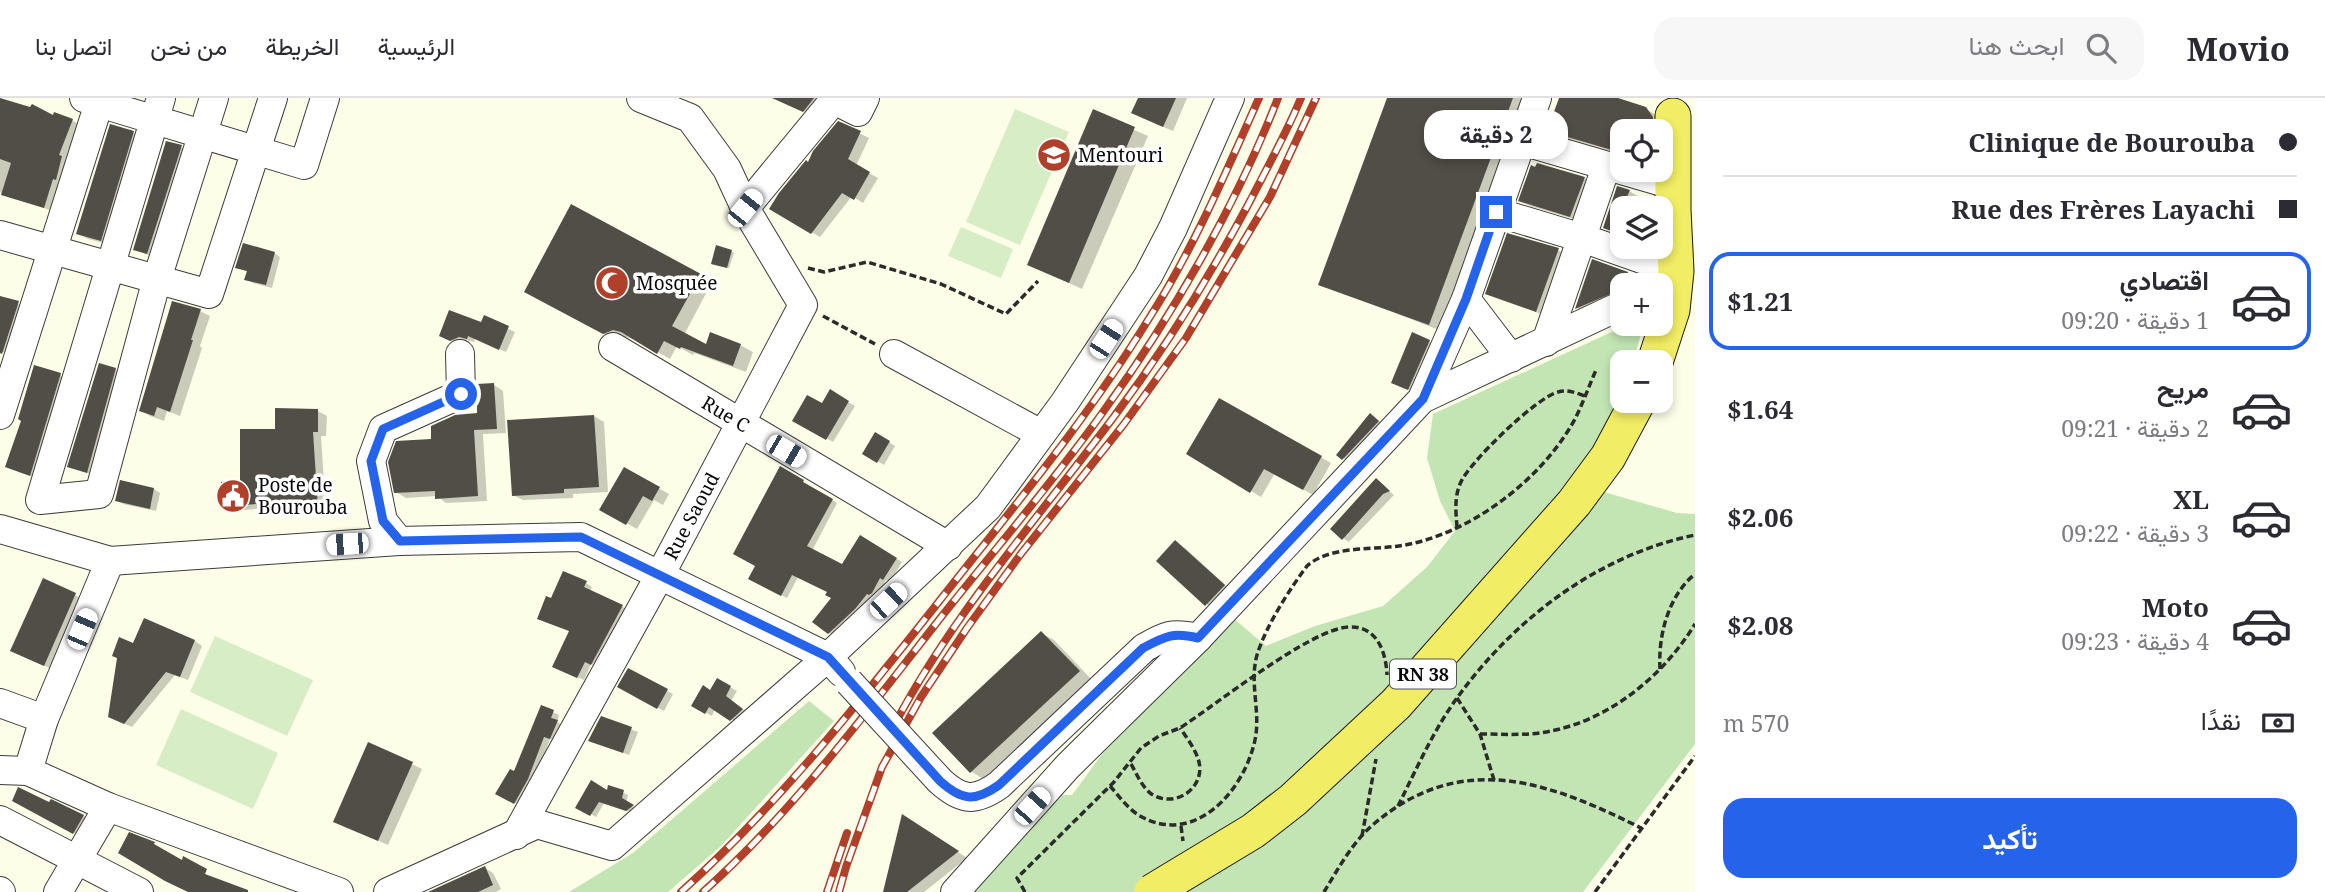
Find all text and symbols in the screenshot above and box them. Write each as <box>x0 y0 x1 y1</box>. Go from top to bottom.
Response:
search box <box>1654 17 2144 80</box>
text: Movio <box>2186 26 2290 71</box>
text: ابحث هنا <box>1968 27 2064 63</box>
text: اتصل بنا <box>35 29 112 62</box>
text: من نحن <box>150 29 227 62</box>
text: الخريطة <box>265 29 339 62</box>
text: الرئيسية <box>377 29 455 62</box>
icon: search <box>2082 29 2120 67</box>
callout: 2 دقيقة <box>1424 110 1568 159</box>
text: 2 دقيقة <box>1459 118 1533 150</box>
map controls <box>1610 119 1673 413</box>
button: locate <box>1610 119 1673 182</box>
text: Clinique de Bourouba <box>1968 124 2255 160</box>
school or university icon: Mentouri <box>1035 136 1073 174</box>
place label: Mentouri <box>1078 142 1163 168</box>
car <box>724 185 767 231</box>
text: Rue des Frères Layachi <box>1951 191 2255 227</box>
route end <box>1480 196 1512 228</box>
button: layers <box>1610 196 1673 259</box>
text: اقتصادي <box>2120 262 2209 298</box>
mosque icon: Mosquée <box>593 264 631 302</box>
place label: Mosquée <box>636 270 717 296</box>
icon: car <box>2230 270 2293 333</box>
button: + <box>1610 273 1673 336</box>
text: $1.21 <box>1727 283 1793 319</box>
text: 1 دقيقة · 09:20 <box>2061 304 2209 336</box>
car <box>1086 316 1127 362</box>
button: − <box>1610 350 1673 413</box>
text: مريح <box>2157 370 2209 406</box>
route start <box>445 378 477 410</box>
icon: car <box>2230 378 2293 441</box>
street label: Rue C <box>697 390 755 438</box>
text: $1.64 <box>1727 391 1793 427</box>
text: 2 دقيقة · 09:21 <box>2061 412 2209 444</box>
car <box>763 431 810 471</box>
street label: Rue Saoud <box>658 467 725 564</box>
place label: Poste de Bourouba <box>258 472 348 520</box>
public building icon: Poste de Bourouba <box>214 477 252 515</box>
text: XL <box>2173 481 2209 517</box>
icon: car <box>2230 486 2293 549</box>
text: $2.06 <box>1727 499 1793 535</box>
text: 3 دقيقة · 09:22 <box>2061 517 2209 549</box>
car <box>326 532 369 556</box>
car <box>866 579 911 623</box>
text: Moto <box>2142 589 2209 625</box>
icon: car <box>2230 594 2293 657</box>
car <box>65 606 100 652</box>
text: $2.08 <box>1727 607 1793 643</box>
text: 4 دقيقة · 09:23 <box>2061 625 2209 657</box>
road number: RN 38 <box>1390 660 1456 688</box>
text: نقدًا <box>2201 702 2241 738</box>
icon: cash <box>2259 704 2297 742</box>
text: 570 m <box>1723 707 1789 739</box>
car <box>1011 783 1054 829</box>
button: تأكيد <box>1723 798 2297 878</box>

